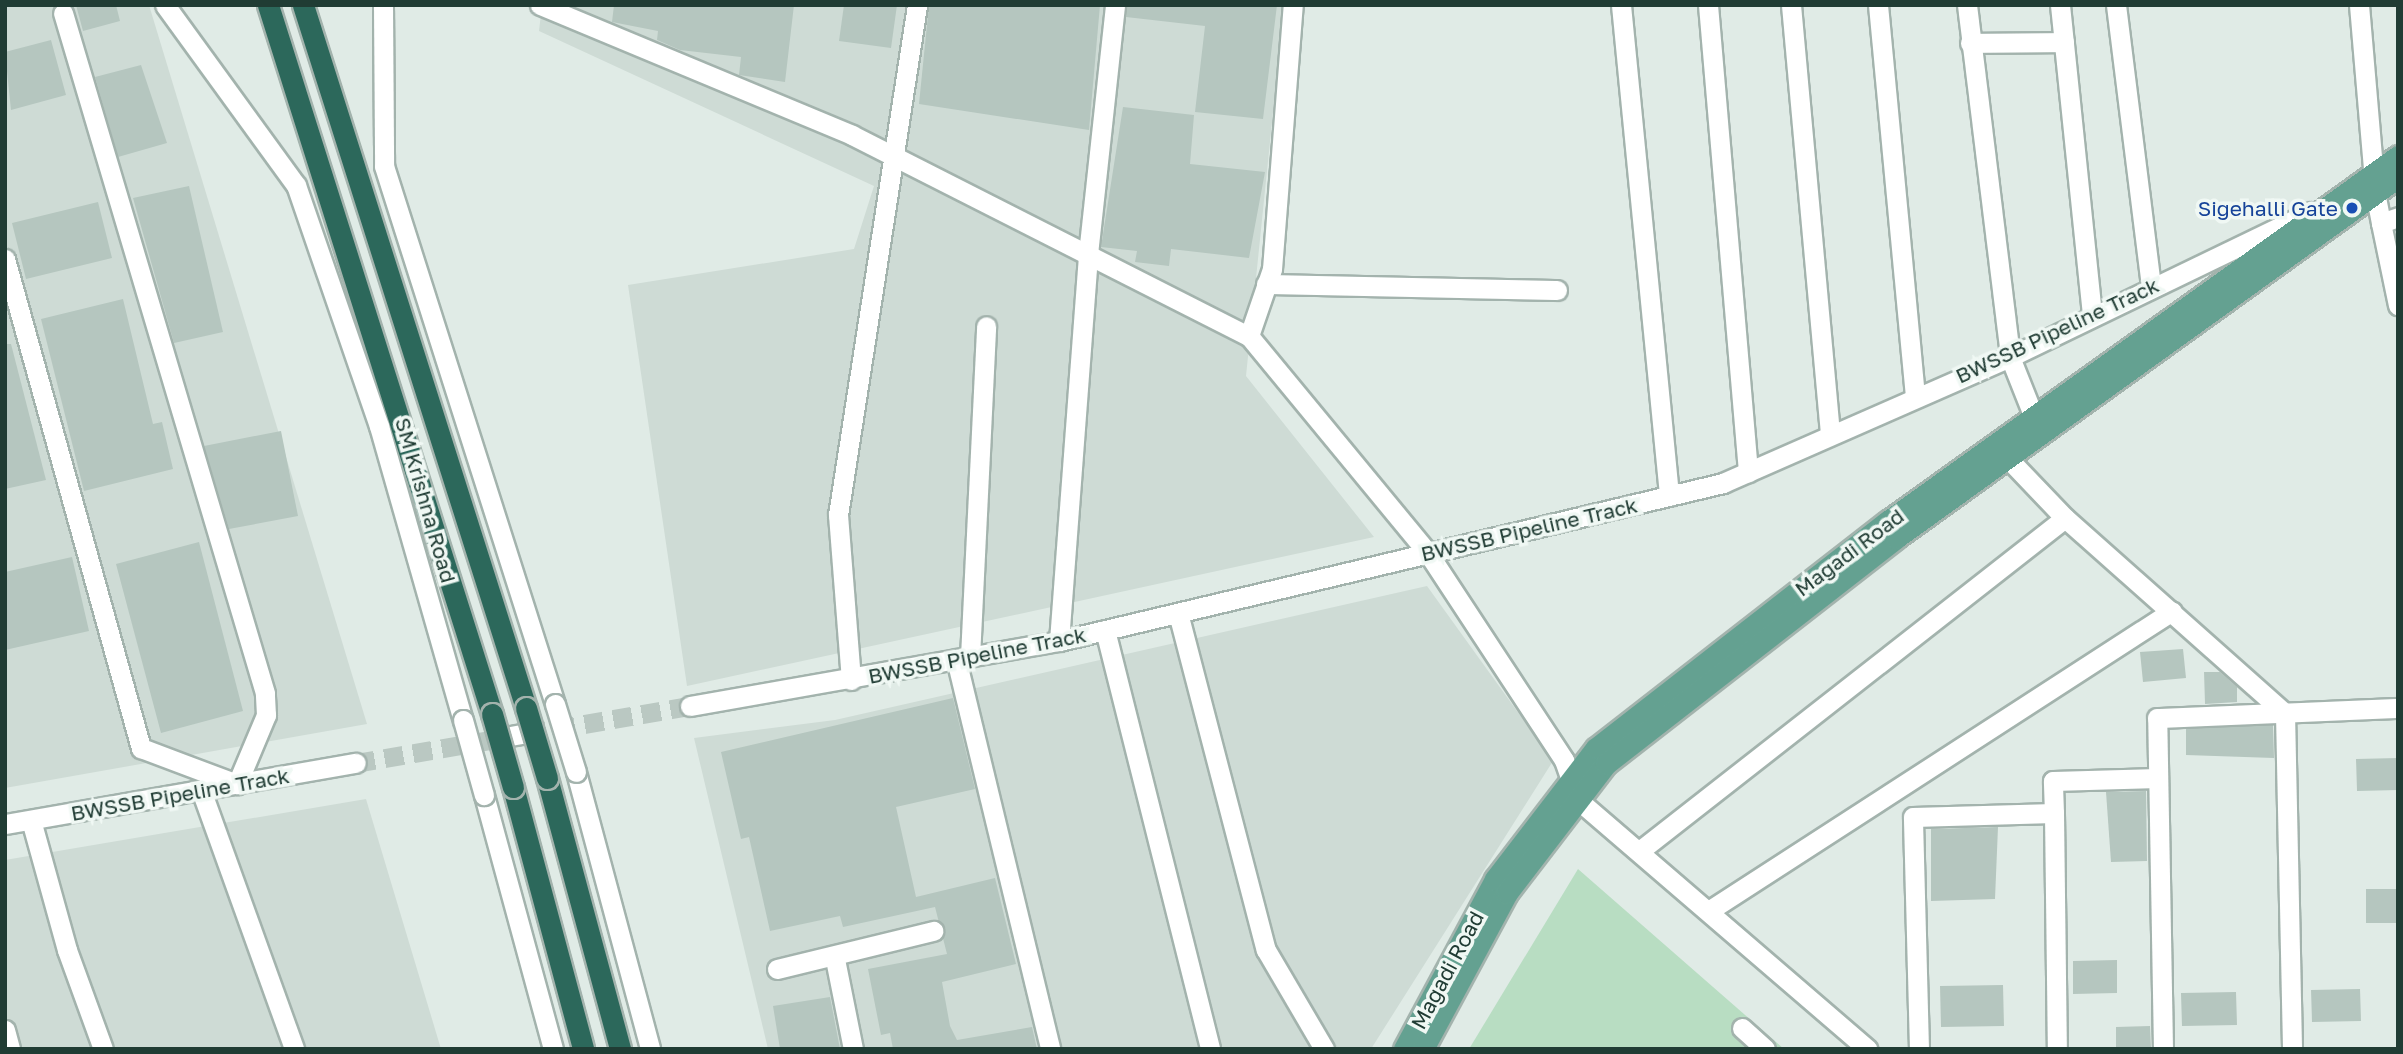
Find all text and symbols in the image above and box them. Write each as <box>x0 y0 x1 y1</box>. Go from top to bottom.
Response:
place label: Sigehalli Gate <box>2198 195 2338 221</box>
marker: Sigehalli Gate <box>2344 200 2360 216</box>
street label: BWSSB Pipeline Track <box>1951 272 2163 388</box>
street label: SM Krishna Road <box>390 415 462 585</box>
street label: BWSSB Pipeline Track <box>1418 492 1640 566</box>
street label: Magadi Road <box>1790 503 1908 601</box>
street label: BWSSB Pipeline Track <box>866 622 1088 688</box>
street label: BWSSB Pipeline Track <box>69 762 291 826</box>
street label: Magadi Road <box>1405 907 1489 1033</box>

